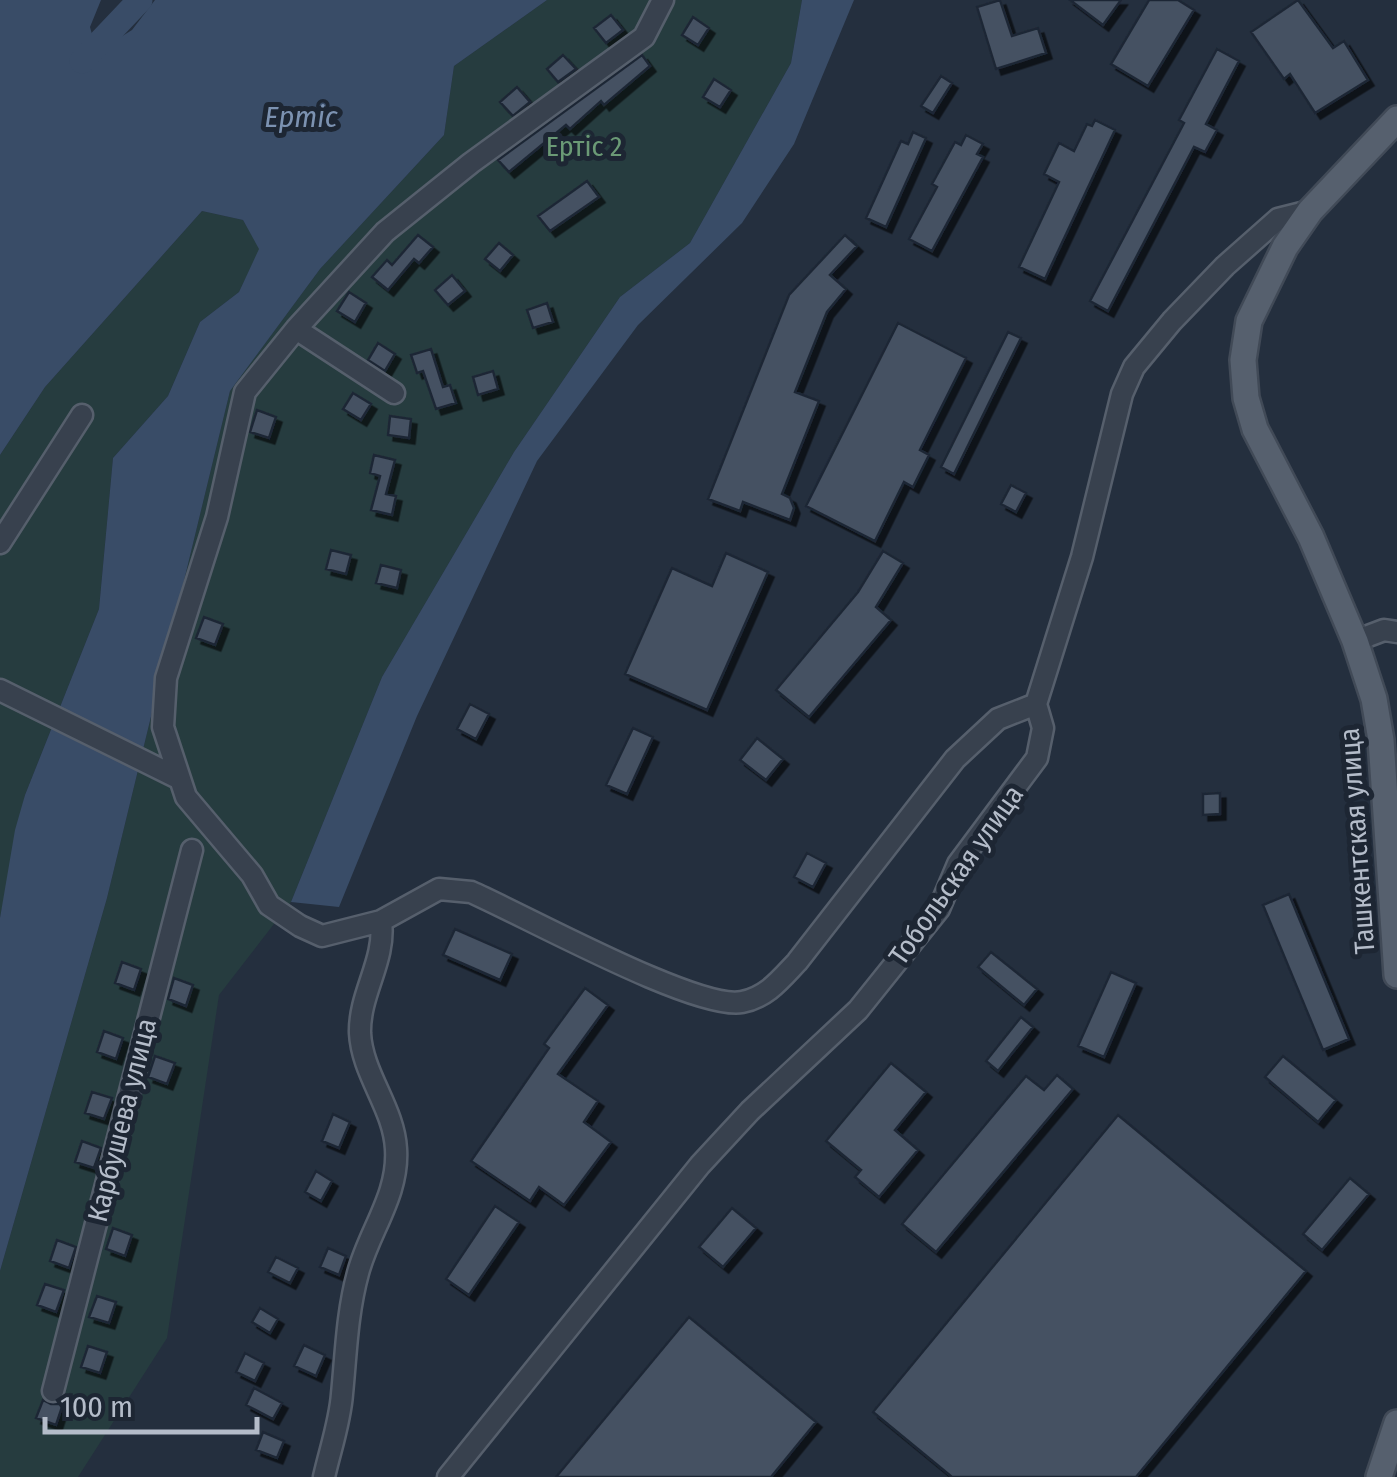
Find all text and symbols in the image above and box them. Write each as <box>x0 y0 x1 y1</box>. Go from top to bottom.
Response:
water label: Ертіс <box>264 99 339 135</box>
park label: Ертіс 2 <box>546 130 622 163</box>
street label: Ташкентская улица <box>1333 727 1381 955</box>
street label: Тобольская улица <box>882 779 1030 971</box>
street label: Карбушева улица <box>81 1015 163 1225</box>
scale bar <box>45 1372 258 1434</box>
text: 100 m <box>60 1389 133 1425</box>

